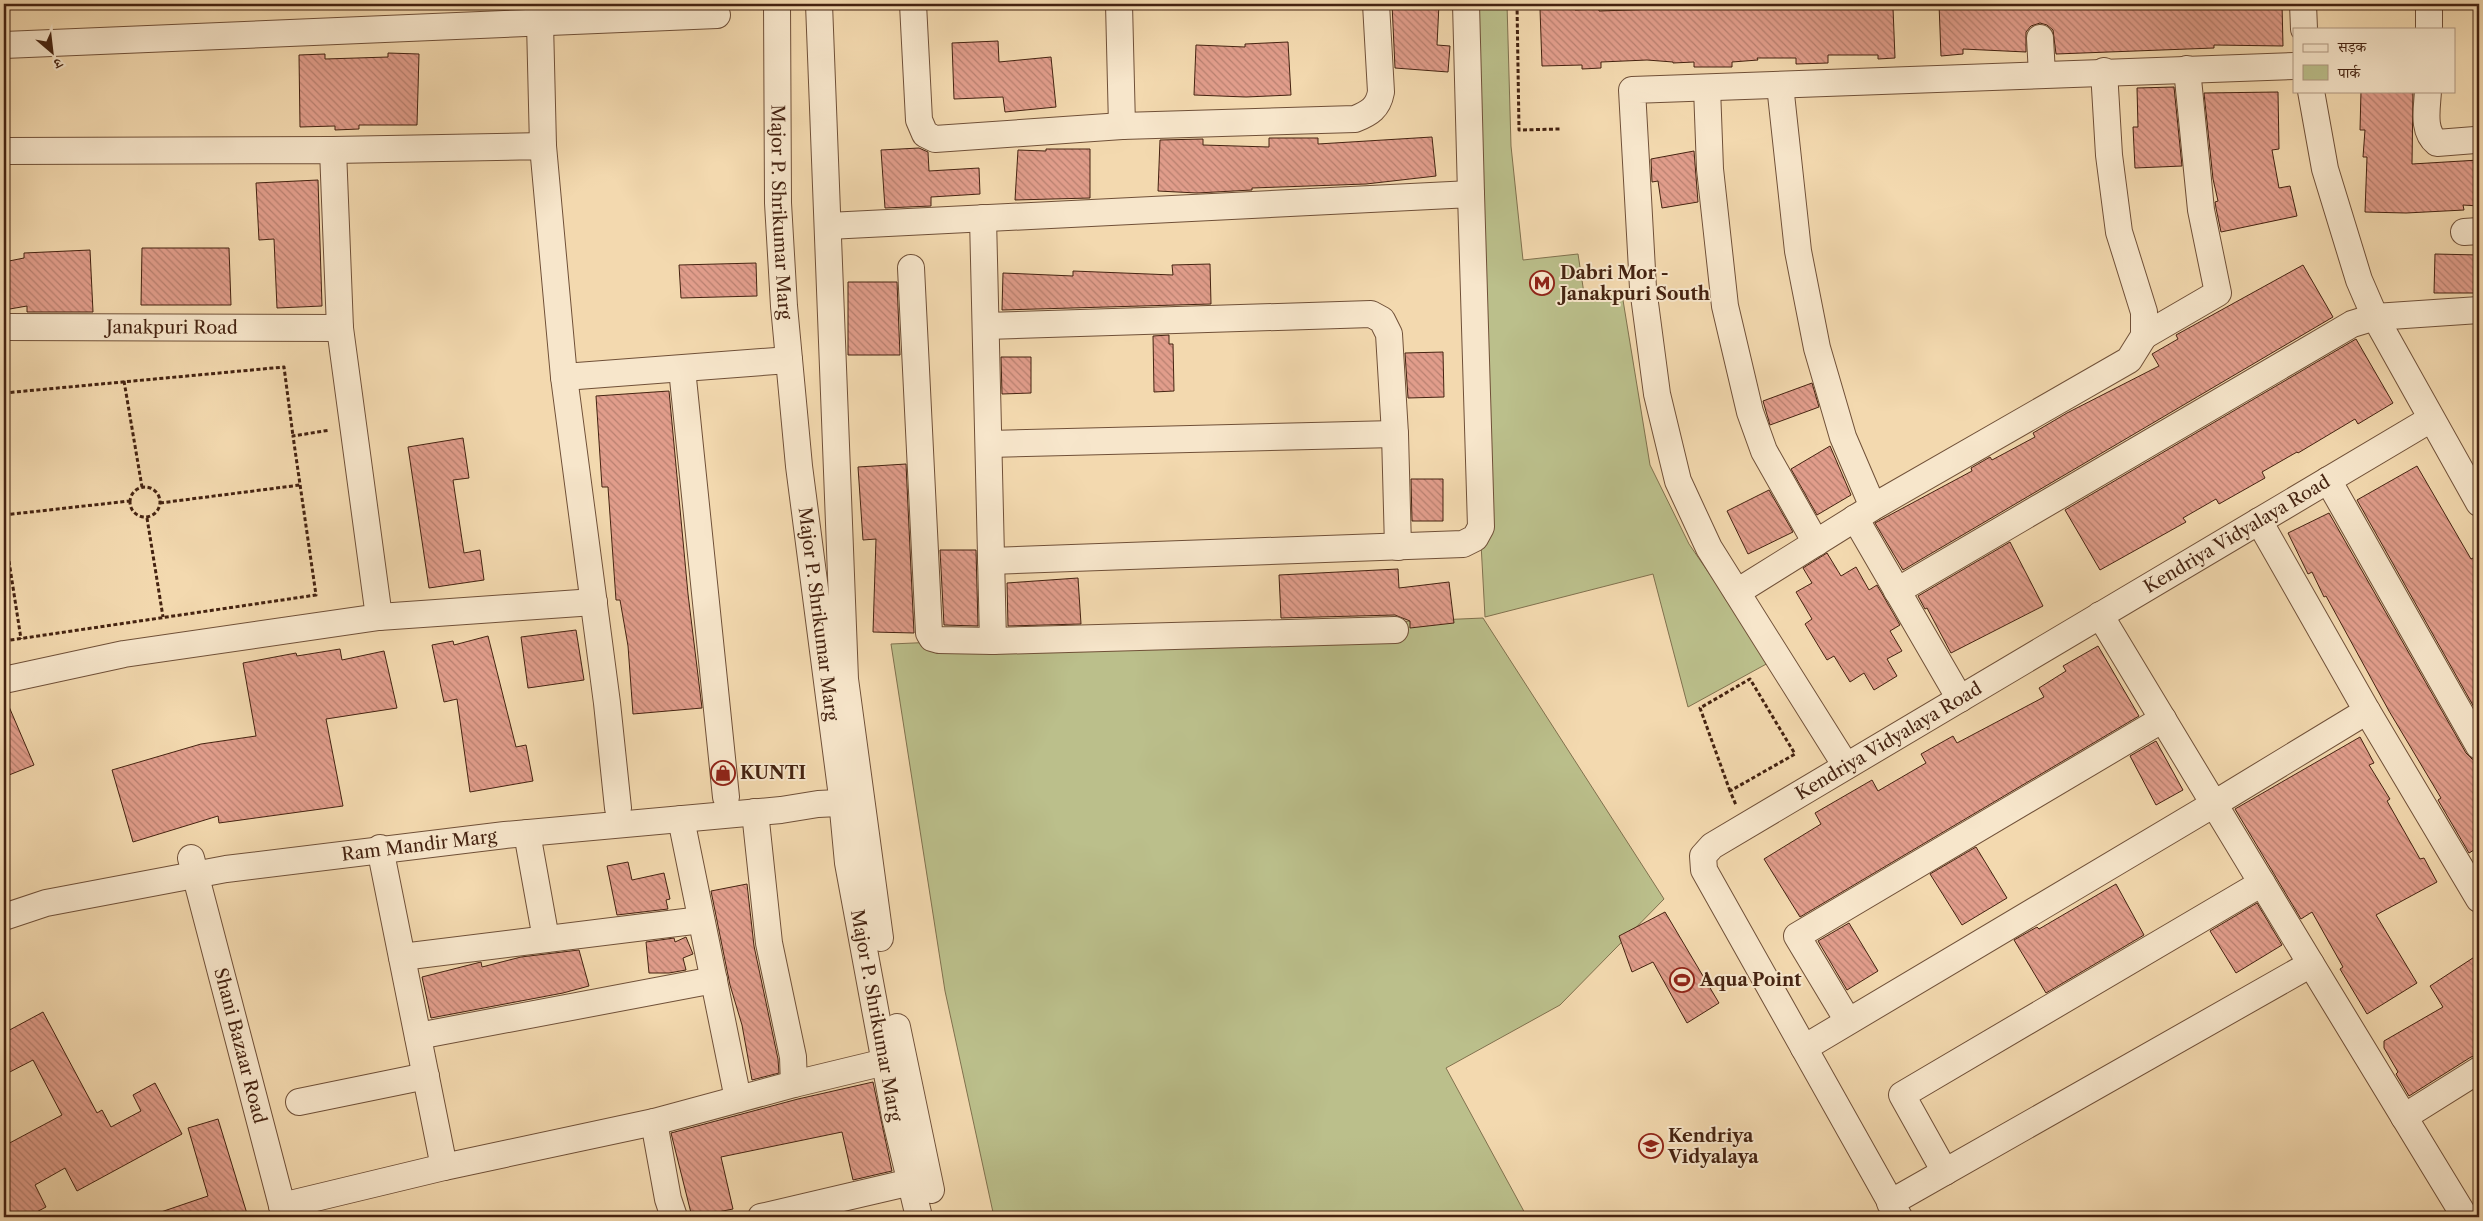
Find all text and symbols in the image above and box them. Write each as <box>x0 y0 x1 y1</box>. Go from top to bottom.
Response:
north arrow <box>28 28 78 78</box>
legend <box>2293 28 2456 92</box>
text: सड़क <box>2337 37 2367 56</box>
text: उ <box>50 53 66 74</box>
text: पार्क <box>2337 63 2361 82</box>
street label: Major P. Shrikumar Marg <box>767 104 796 321</box>
place label: Dabri Mor - Janakpuri South <box>1557 262 1711 305</box>
metro station icon: Dabri Mor - Janakpuri South <box>1529 270 1555 296</box>
street label: Janakpuri Road <box>103 316 238 339</box>
street label: Kendriya Vidyalaya Road <box>2140 471 2334 598</box>
street label: Major P. Shrikumar Marg <box>793 506 843 723</box>
street label: Kendriya Vidyalaya Road <box>1792 677 1986 805</box>
shop icon: KUNTI <box>710 760 736 786</box>
place label: KUNTI <box>740 762 806 784</box>
street label: Ram Mandir Marg <box>340 825 498 866</box>
street label: Major P. Shrikumar Marg <box>846 908 907 1124</box>
street label: Shani Bazaar Road <box>209 965 271 1126</box>
sports icon: Aqua Point <box>1669 967 1695 993</box>
place label: Aqua Point <box>1699 969 1802 991</box>
place label: Kendriya Vidyalaya <box>1667 1125 1759 1168</box>
school or university icon: Kendriya Vidyalaya <box>1638 1133 1664 1159</box>

